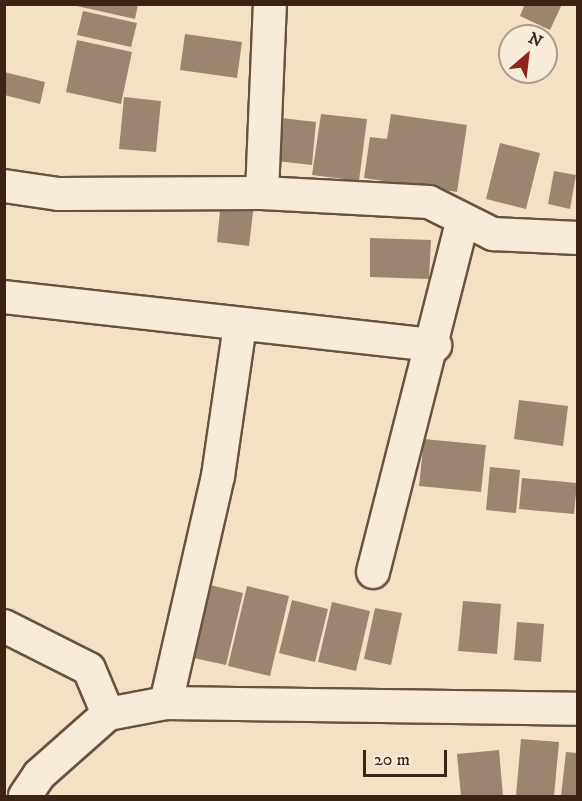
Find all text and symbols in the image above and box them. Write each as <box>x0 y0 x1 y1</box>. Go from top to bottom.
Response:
north arrow <box>498 24 558 84</box>
text: N <box>525 28 546 52</box>
scale bar <box>366 738 450 776</box>
text: 20 m <box>374 749 410 771</box>

